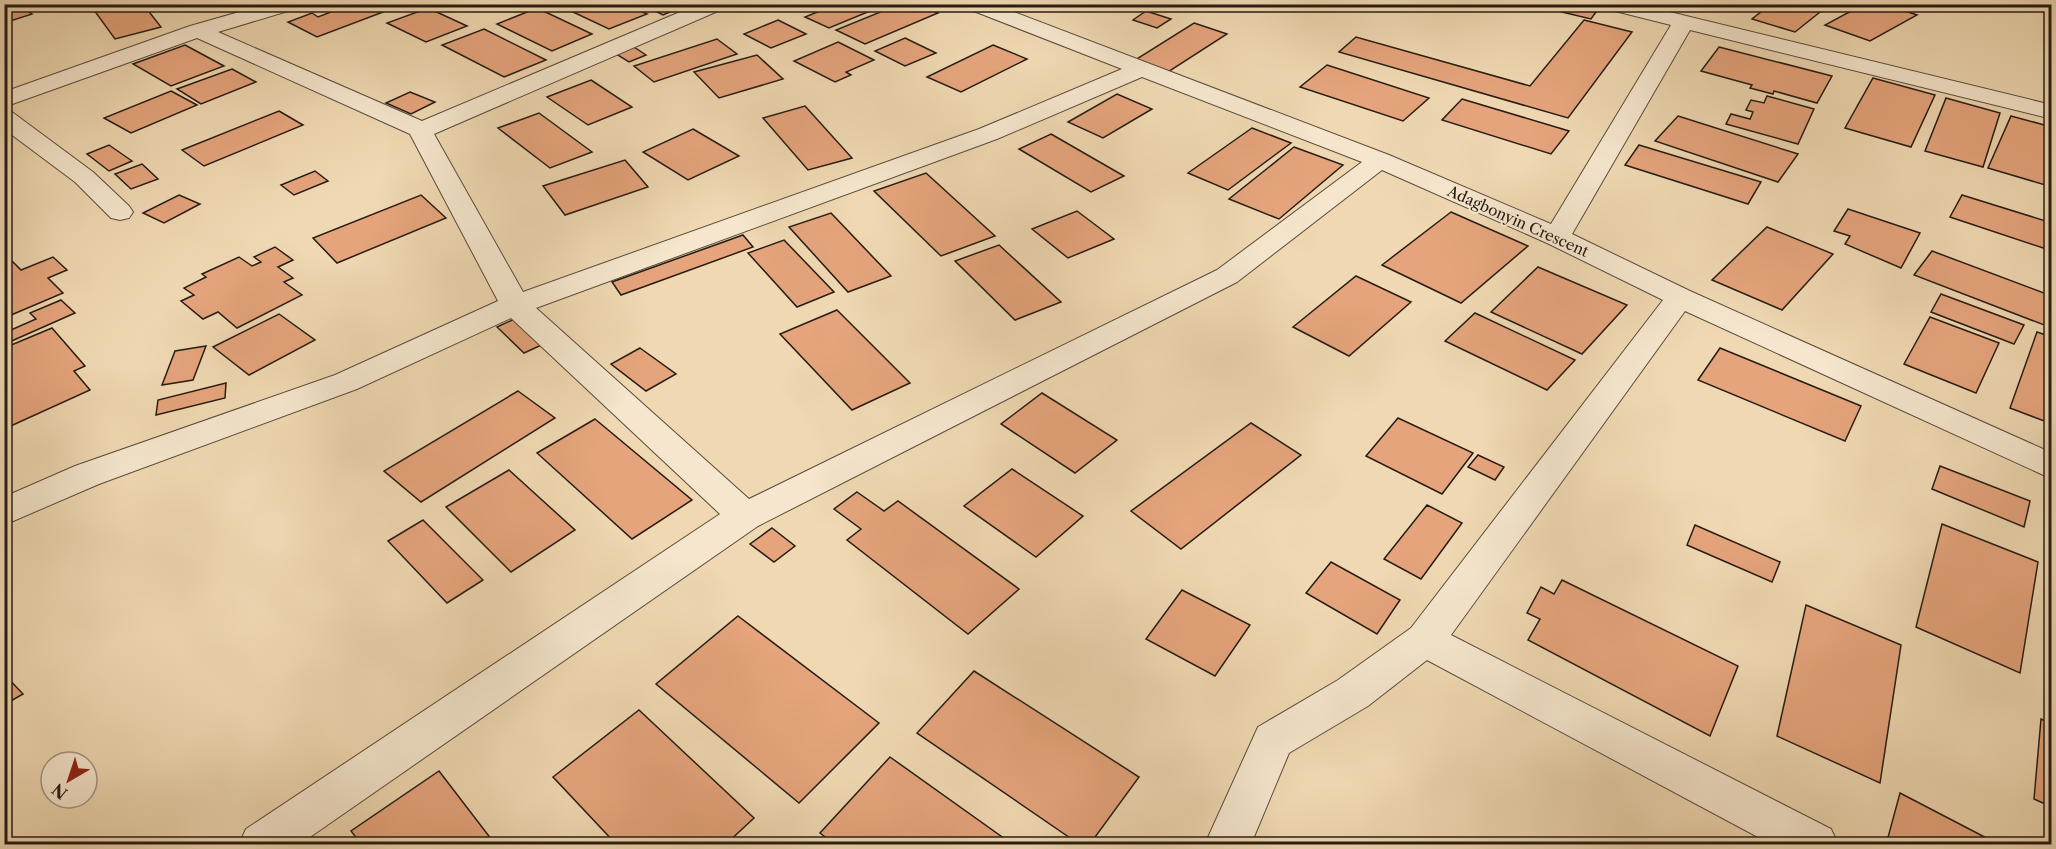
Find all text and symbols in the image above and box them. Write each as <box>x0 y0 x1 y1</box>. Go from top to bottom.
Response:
street label: Adagbonyin Crescent <box>1443 181 1592 261</box>
north arrow <box>39 750 99 810</box>
text: N <box>48 779 71 804</box>

